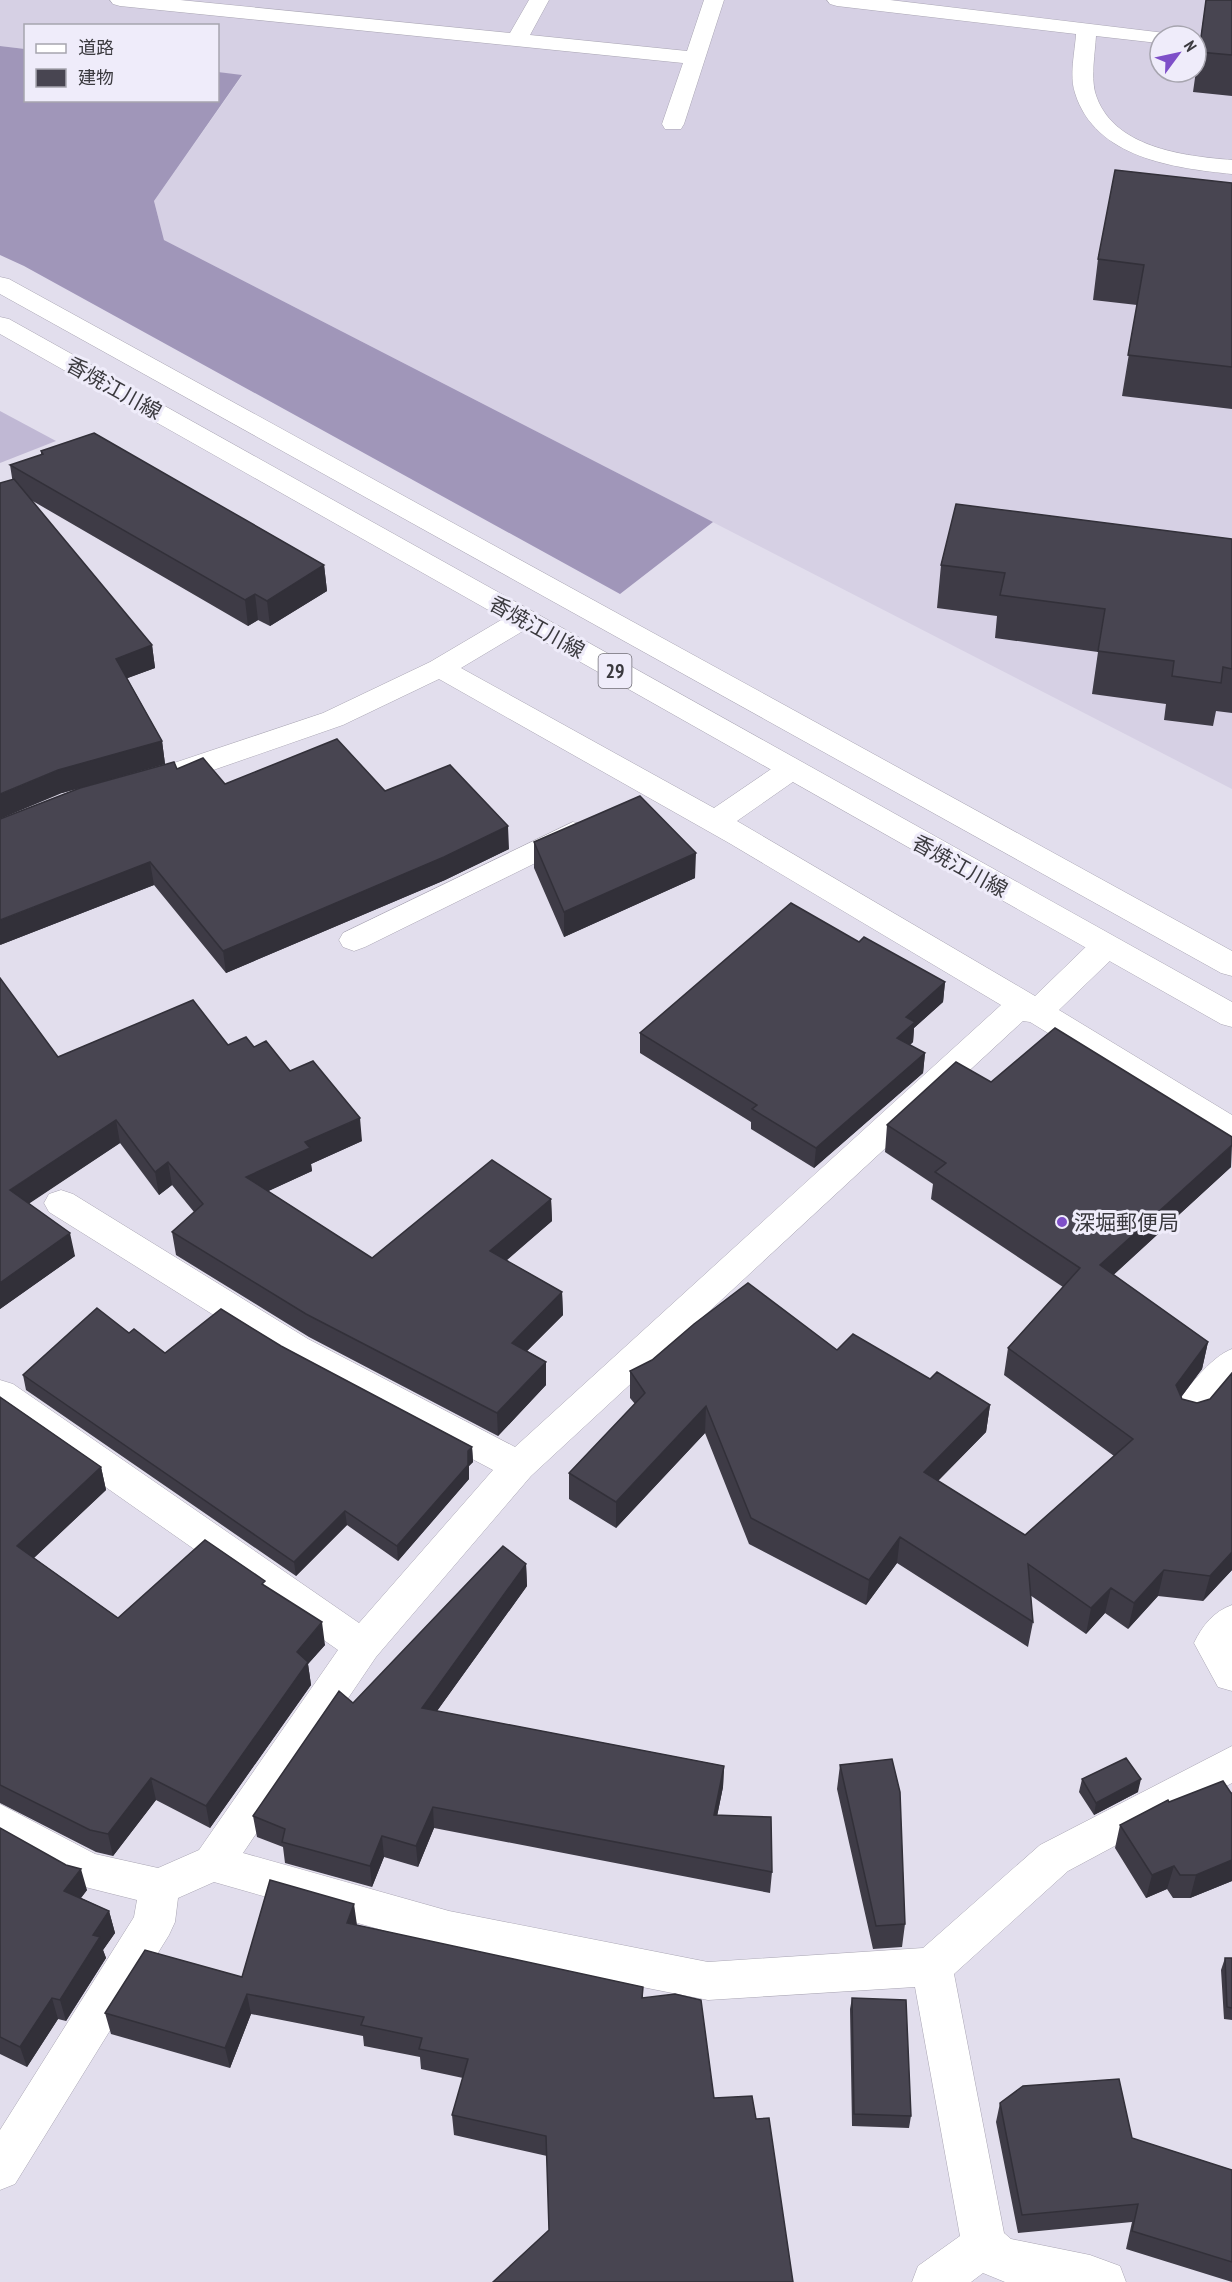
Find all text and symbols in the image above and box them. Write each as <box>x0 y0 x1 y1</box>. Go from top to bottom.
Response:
legend <box>24 24 219 102</box>
north arrow <box>1148 24 1208 84</box>
text: 道路 <box>78 36 114 59</box>
text: N <box>1180 37 1201 55</box>
text: 建物 <box>78 66 114 89</box>
street label: 香焼江川線 <box>62 351 166 425</box>
street label: 香焼江川線 <box>485 590 589 664</box>
road number: 29 <box>598 654 632 688</box>
street label: 香焼江川線 <box>908 829 1012 903</box>
place label: 深堀郵便局 <box>1074 1209 1179 1236</box>
marker: 深堀郵便局 <box>1055 1215 1069 1229</box>

